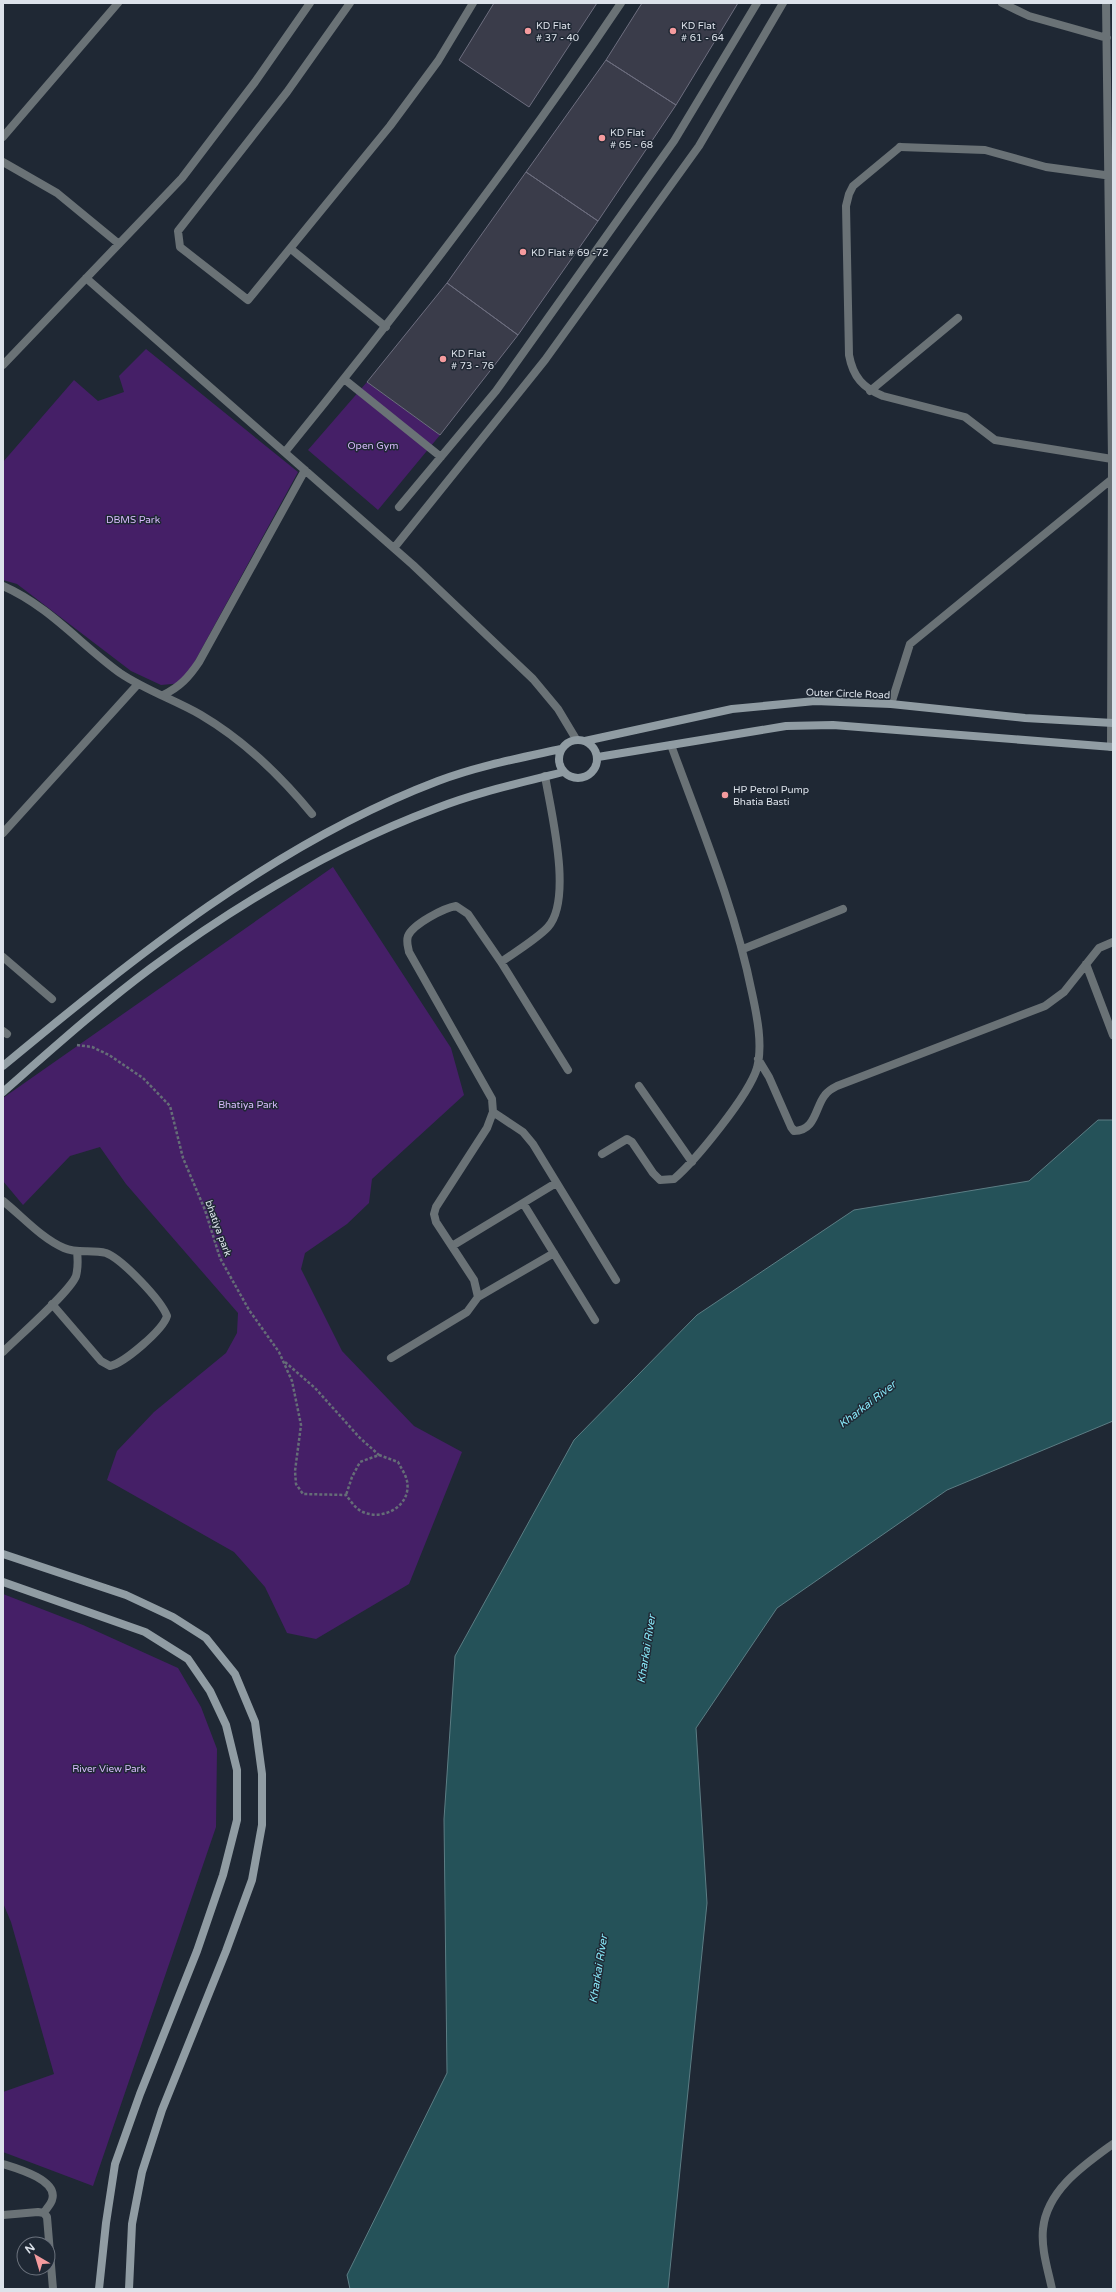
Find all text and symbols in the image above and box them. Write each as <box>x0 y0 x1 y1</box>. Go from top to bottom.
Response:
place label: KD Flat # 37 - 40 <box>536 20 579 44</box>
place label: KD Flat # 61 - 64 <box>681 20 724 44</box>
marker: KD Flat # 37 - 40 <box>523 26 533 36</box>
marker: KD Flat # 61 - 64 <box>668 26 678 36</box>
place label: KD Flat # 65 - 68 <box>610 127 653 151</box>
marker: KD Flat # 65 - 68 <box>597 133 607 143</box>
marker: KD Flat # 69 -72 <box>518 247 528 257</box>
place label: KD Flat # 69 -72 <box>531 247 609 259</box>
place label: KD Flat # 73 - 76 <box>451 348 494 372</box>
marker: KD Flat # 73 - 76 <box>438 354 448 364</box>
park label: Open Gym <box>348 440 398 452</box>
park label: DBMS Park <box>106 514 161 526</box>
street label: Outer Circle Road <box>806 687 890 701</box>
place label: HP Petrol Pump Bhatia Basti <box>733 784 809 808</box>
marker: HP Petrol Pump Bhatia Basti <box>720 790 730 800</box>
park label: Bhatiya Park <box>218 1099 278 1111</box>
street label: bhatiya park <box>202 1199 234 1259</box>
water label: Kharkai River <box>836 1377 900 1431</box>
water label: Kharkai River <box>635 1612 659 1684</box>
park label: River View Park <box>72 1763 146 1775</box>
water label: Kharkai River <box>587 1932 611 2004</box>
north arrow <box>16 2236 56 2276</box>
text: N <box>23 2241 38 2256</box>

